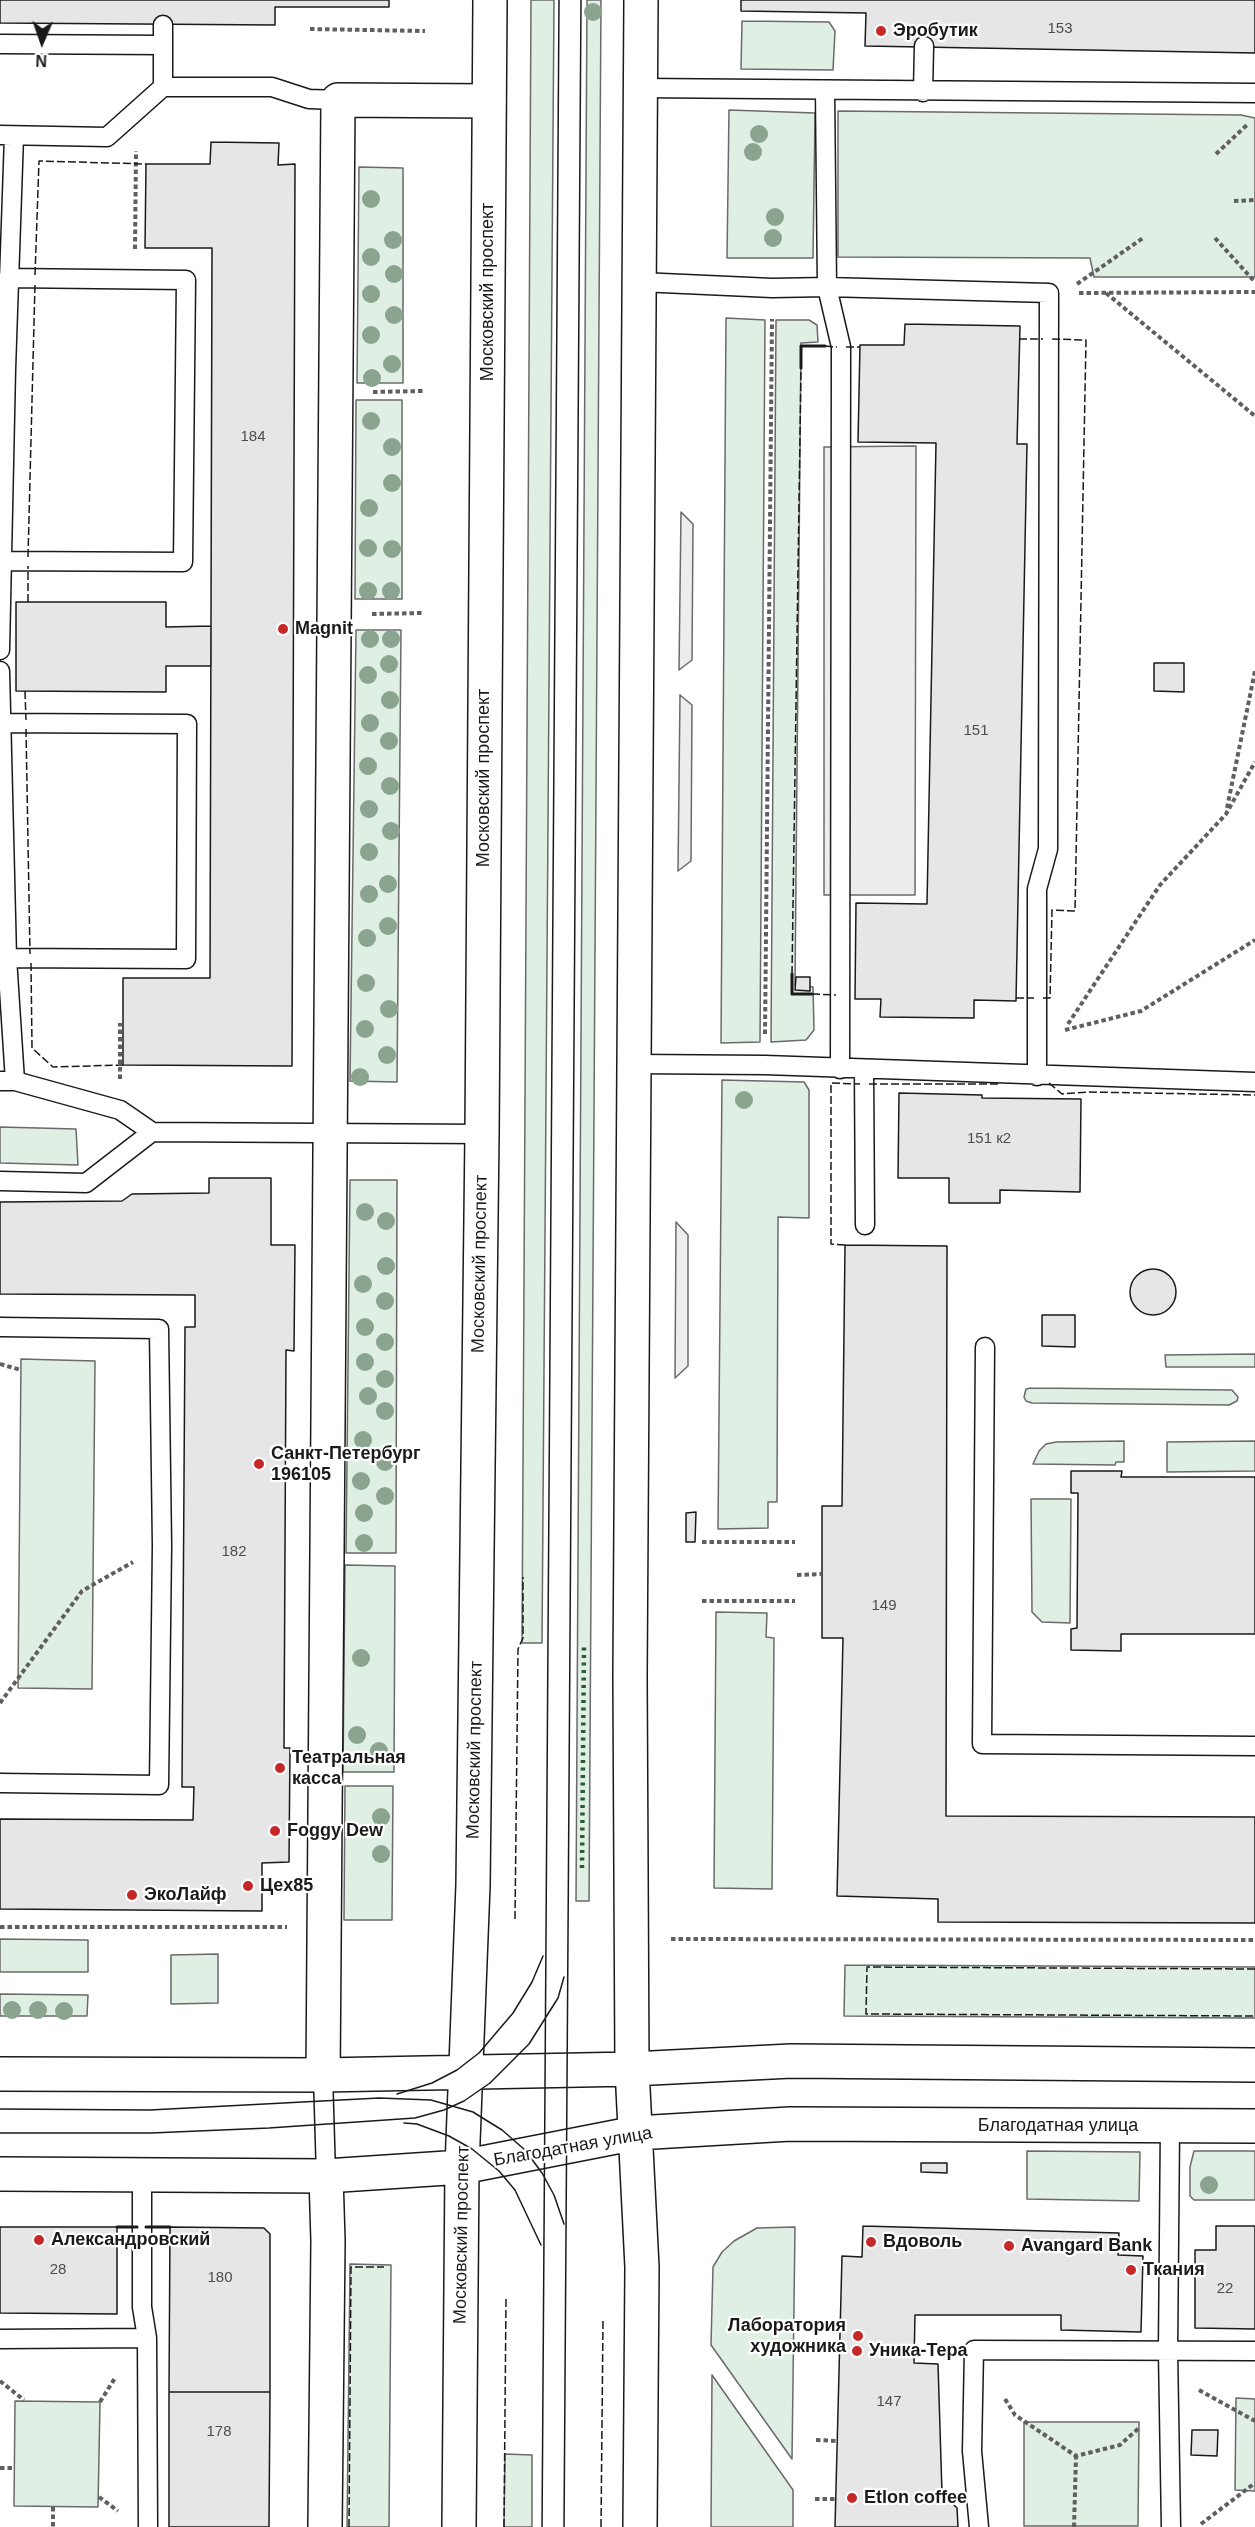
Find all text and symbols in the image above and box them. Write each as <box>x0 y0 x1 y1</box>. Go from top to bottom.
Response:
north arrow <box>12 12 72 72</box>
place label: Эробутик <box>893 20 978 42</box>
house number: 153 <box>1047 20 1073 38</box>
marker: Эробутик <box>874 24 888 38</box>
text: N <box>35 52 47 69</box>
street label: Московский проспект <box>477 203 499 381</box>
house number: 184 <box>240 428 266 446</box>
place label: Magnit <box>295 618 353 640</box>
marker: Magnit <box>276 622 290 636</box>
street label: Московский проспект <box>473 689 495 867</box>
house number: 151 <box>963 722 989 740</box>
house number: 151 к2 <box>967 1130 1011 1148</box>
street label: Московский проспект <box>468 1175 492 1353</box>
place label: Санкт-Петербург 196105 <box>271 1443 421 1486</box>
marker: Санкт-Петербург 196105 <box>252 1457 266 1471</box>
house number: 182 <box>221 1543 247 1561</box>
house number: 149 <box>871 1597 897 1615</box>
street label: Московский проспект <box>463 1661 487 1839</box>
place label: Театральная касса <box>292 1747 406 1790</box>
marker: Театральная касса <box>273 1761 287 1775</box>
place label: Foggy Dew <box>287 1820 383 1842</box>
marker: Foggy Dew <box>268 1824 282 1838</box>
place label: Цех85 <box>260 1875 313 1897</box>
marker: Цех85 <box>241 1879 255 1893</box>
place label: ЭкоЛайф <box>144 1884 226 1906</box>
marker: ЭкоЛайф <box>125 1888 139 1902</box>
street label: Благодатная улица <box>978 2115 1138 2137</box>
street label: Благодатная улица <box>492 2122 654 2172</box>
street label: Московский проспект <box>450 2146 474 2324</box>
place label: Александровский <box>51 2229 210 2251</box>
place label: Вдоволь <box>883 2231 962 2253</box>
marker: Александровский <box>32 2233 46 2247</box>
marker: Вдоволь <box>864 2235 878 2249</box>
place label: Avangard Bank <box>1021 2235 1152 2257</box>
marker: Avangard Bank <box>1002 2239 1016 2253</box>
place label: Ткания <box>1143 2259 1205 2281</box>
house number: 28 <box>50 2261 66 2279</box>
marker: Ткания <box>1124 2263 1138 2277</box>
house number: 180 <box>207 2269 233 2287</box>
house number: 22 <box>1217 2280 1233 2298</box>
place label: Лаборатория художника <box>728 2315 846 2358</box>
marker: Лаборатория художника <box>851 2329 865 2343</box>
place label: Уника-Тера <box>869 2340 968 2362</box>
marker: Уника-Тера <box>850 2344 864 2358</box>
house number: 147 <box>876 2393 902 2411</box>
house number: 178 <box>206 2423 232 2441</box>
place label: Etlon coffee <box>864 2487 967 2509</box>
marker: Etlon coffee <box>845 2491 859 2505</box>

